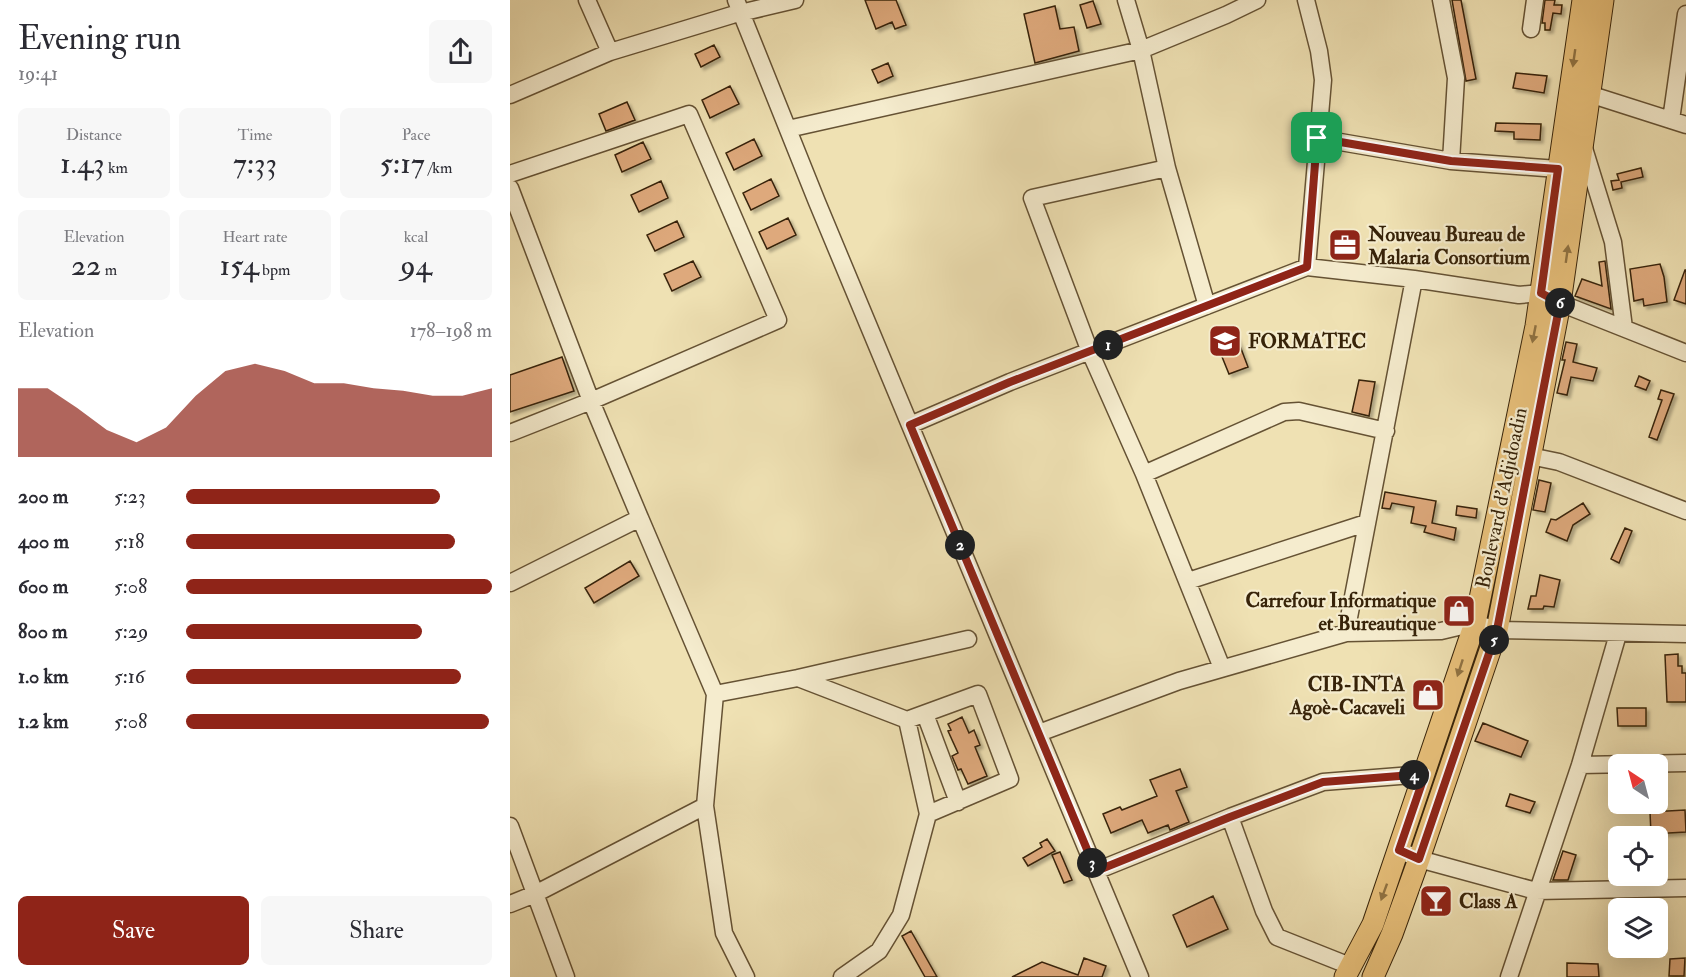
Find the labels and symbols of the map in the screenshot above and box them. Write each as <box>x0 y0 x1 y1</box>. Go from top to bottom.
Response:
one-way arrow <box>1570 48 1579 67</box>
pin <box>1291 112 1342 163</box>
place label: Nouveau Bureau de Malaria Consortium <box>1367 222 1531 270</box>
office icon: Nouveau Bureau de Malaria Consortium <box>1327 227 1363 263</box>
one-way arrow <box>1562 244 1572 263</box>
pin: 6 <box>1545 288 1575 318</box>
school or university icon: FORMATEC <box>1207 323 1243 359</box>
one-way arrow <box>1529 325 1538 344</box>
place label: FORMATEC <box>1248 329 1366 354</box>
pin: 1 <box>1093 330 1123 360</box>
street label: Boulevard d'Adjidoadin <box>1470 405 1533 591</box>
pin: 2 <box>945 530 975 560</box>
place label: Carrefour Informatique et Bureautique <box>1246 588 1437 637</box>
shop icon: Carrefour Informatique et Bureautique <box>1441 593 1477 629</box>
pin: 5 <box>1479 625 1509 655</box>
one-way arrow <box>1455 659 1464 677</box>
place label: CIB-INTA Agoè-Cacaveli <box>1289 672 1406 721</box>
shop icon: CIB-INTA Agoè-Cacaveli <box>1410 677 1446 713</box>
north arrow <box>1608 754 1668 814</box>
pin: 4 <box>1399 760 1429 790</box>
pin: 3 <box>1077 848 1107 878</box>
one-way arrow <box>1379 883 1388 901</box>
bar icon: Class A <box>1418 883 1454 919</box>
place label: Class A <box>1459 889 1518 914</box>

